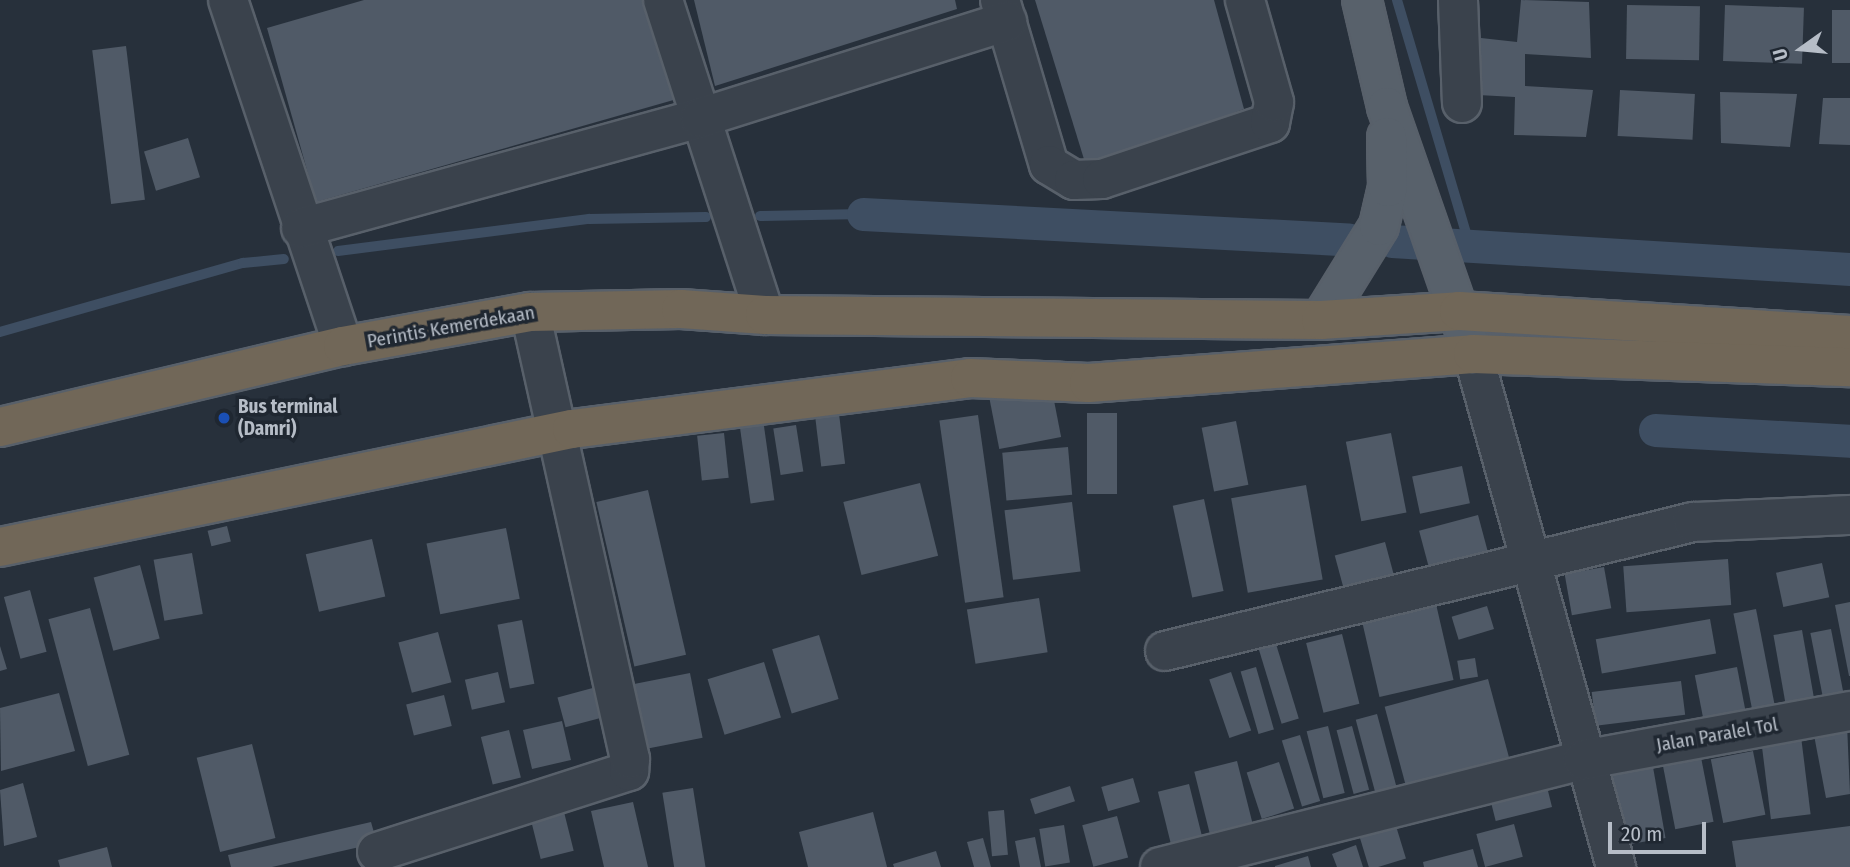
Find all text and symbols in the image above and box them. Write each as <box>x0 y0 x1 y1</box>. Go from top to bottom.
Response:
north arrow <box>1766 14 1836 84</box>
text: U <box>1768 46 1793 63</box>
street label: Perintis Kemerdekaan <box>365 301 537 353</box>
place label: Bus terminal (Damri) <box>238 396 338 440</box>
marker: Bus terminal (Damri) <box>216 410 232 426</box>
street label: Jalan Paralel Tol <box>1654 713 1780 757</box>
scale bar <box>1612 808 1710 852</box>
text: 20 m <box>1621 821 1662 847</box>

